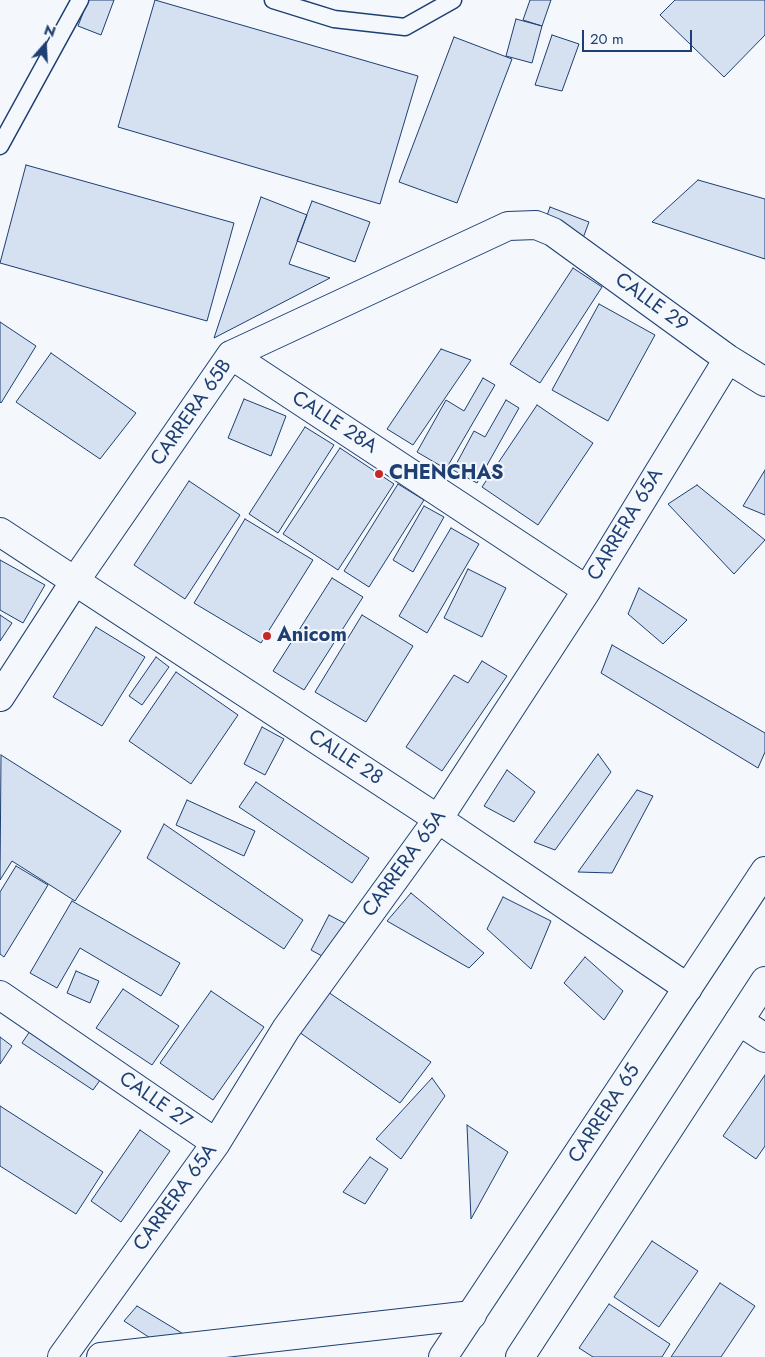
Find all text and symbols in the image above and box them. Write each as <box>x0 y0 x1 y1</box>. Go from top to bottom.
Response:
north arrow <box>20 20 70 70</box>
text: N <box>41 20 58 42</box>
scale bar <box>585 20 695 52</box>
text: 20 m <box>590 28 624 50</box>
street label: CALLE 29 <box>610 268 692 338</box>
street label: CARRERA 65B <box>147 355 237 471</box>
street label: CALLE 28A <box>287 387 381 459</box>
place label: CHENCHAS <box>389 462 504 486</box>
street label: CARRERA 65A <box>583 465 669 585</box>
marker: CHENCHAS <box>373 468 385 480</box>
place label: Anicom <box>277 624 347 648</box>
marker: Anicom <box>261 630 273 642</box>
street label: CALLE 28 <box>303 725 387 791</box>
street label: CARRERA 65A <box>358 806 452 922</box>
street label: CARRERA 65 <box>564 1060 646 1168</box>
street label: CALLE 27 <box>114 1067 196 1135</box>
street label: CARRERA 65A <box>129 1140 223 1256</box>

